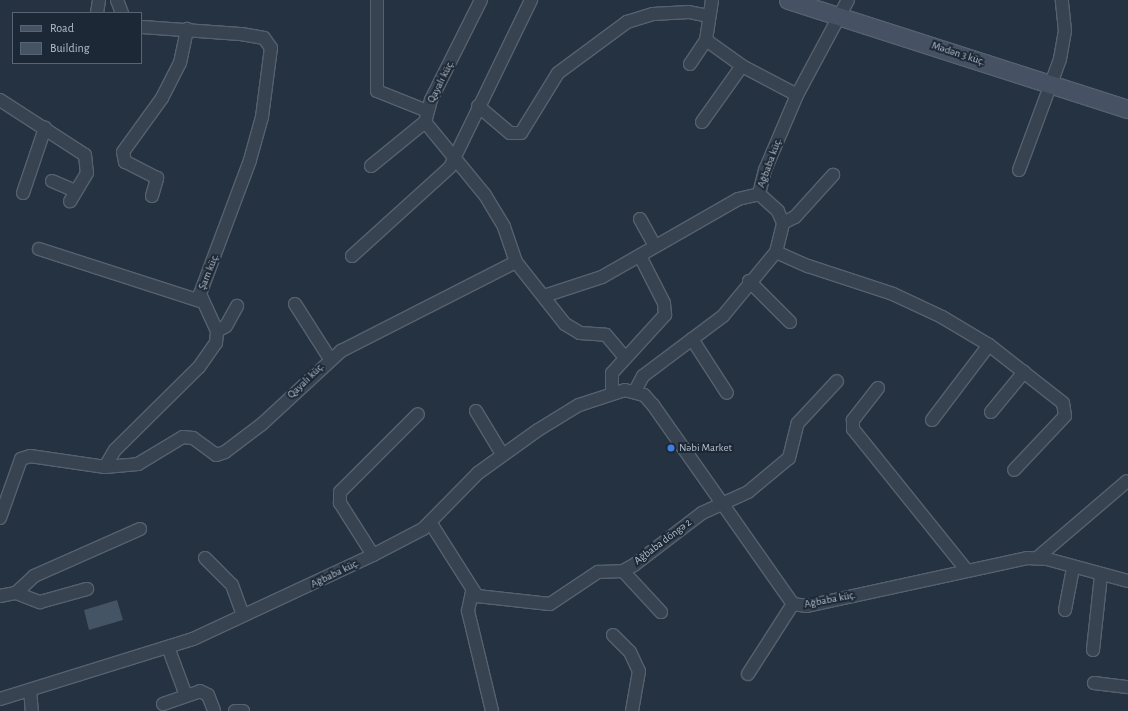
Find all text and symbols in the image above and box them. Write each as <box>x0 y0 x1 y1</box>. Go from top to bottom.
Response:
legend <box>12 12 142 64</box>
text: Road <box>50 22 74 34</box>
street label: Mədən 3 küç. <box>930 39 986 69</box>
text: Building <box>50 42 90 54</box>
street label: Qayalı küç. <box>425 59 457 105</box>
street label: Ağbaba küç. <box>755 136 785 190</box>
street label: Şam küç. <box>196 252 222 292</box>
street label: Qayalı küç. <box>285 360 327 402</box>
place label: Nəbi Market <box>679 441 732 455</box>
marker: Nəbi Market <box>666 443 676 453</box>
street label: Ağbaba döngə 2 <box>632 516 694 568</box>
street label: Ağbaba küç. <box>309 557 361 591</box>
street label: Ağbaba küç. <box>803 589 857 611</box>

